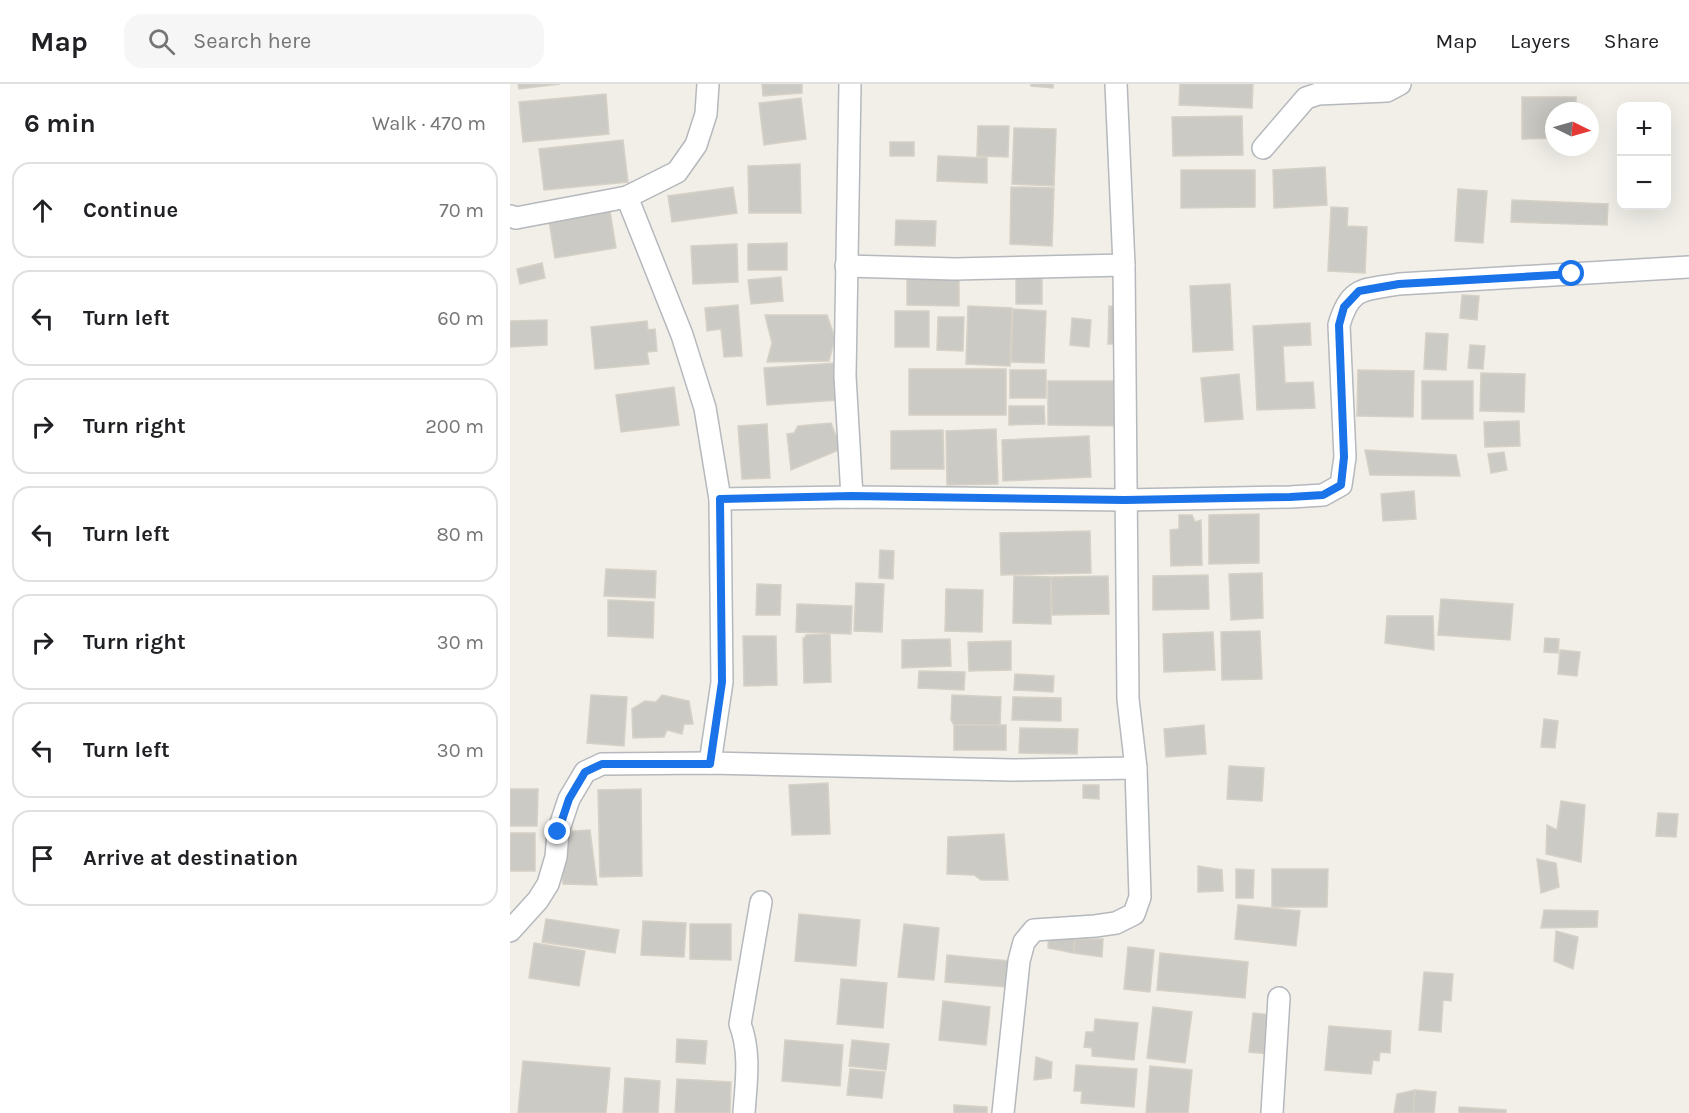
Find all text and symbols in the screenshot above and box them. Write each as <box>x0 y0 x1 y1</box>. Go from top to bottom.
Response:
search box <box>124 14 544 68</box>
text: Map <box>30 25 88 58</box>
icon: search <box>145 25 178 58</box>
text: Search here <box>193 28 311 54</box>
text: Map <box>1435 29 1477 53</box>
text: Layers <box>1510 29 1571 53</box>
text: Share <box>1604 29 1659 53</box>
north arrow <box>1545 102 1599 156</box>
map controls <box>1617 102 1671 210</box>
button: + <box>1617 102 1671 156</box>
text: 6 min <box>24 108 96 139</box>
text: Walk · 470 m <box>372 112 486 135</box>
button: − <box>1617 156 1671 210</box>
icon: ahead <box>26 194 59 227</box>
text: Continue <box>83 197 178 223</box>
text: 70 m <box>439 199 484 222</box>
route start <box>1558 260 1584 286</box>
icon: left <box>26 302 59 335</box>
text: Turn left <box>83 305 170 331</box>
text: 60 m <box>437 307 484 330</box>
icon: right <box>26 410 59 443</box>
text: Turn right <box>83 413 186 439</box>
text: 200 m <box>425 415 484 438</box>
icon: left <box>26 518 59 551</box>
text: Turn left <box>83 521 170 547</box>
text: 80 m <box>436 523 484 546</box>
icon: right <box>26 626 59 659</box>
text: Turn right <box>83 629 186 655</box>
text: 30 m <box>437 631 484 654</box>
icon: left <box>26 734 59 767</box>
text: Turn left <box>83 737 170 763</box>
text: 30 m <box>437 739 484 762</box>
route end <box>544 818 570 844</box>
icon: arrive <box>26 842 59 875</box>
text: Arrive at destination <box>83 845 298 871</box>

